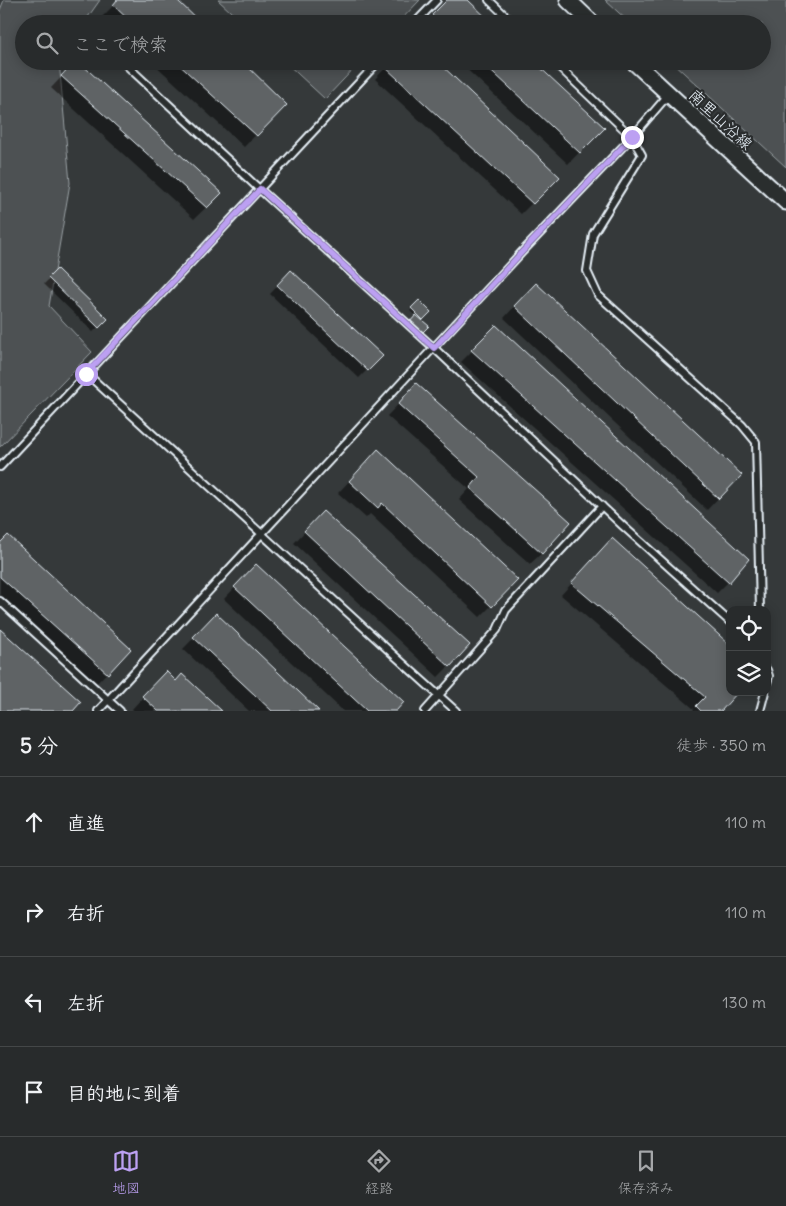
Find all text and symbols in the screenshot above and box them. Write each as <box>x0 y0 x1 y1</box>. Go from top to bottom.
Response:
search box <box>15 15 771 70</box>
icon: search <box>33 29 61 57</box>
text: ここで検索 <box>73 32 168 56</box>
street label: 南里山沿線 <box>685 84 757 154</box>
route end <box>621 126 644 149</box>
route start <box>75 363 98 386</box>
map controls <box>726 606 771 696</box>
button: locate <box>726 606 771 651</box>
button: layers <box>726 651 771 696</box>
text: 5 分 <box>20 732 58 759</box>
text: 徒歩 · 350 m <box>676 735 766 755</box>
icon: ahead <box>20 808 48 836</box>
text: 直進 <box>67 811 105 835</box>
text: 110 m <box>725 812 766 832</box>
icon: right <box>20 898 48 926</box>
text: 右折 <box>67 901 105 925</box>
text: 110 m <box>725 902 766 922</box>
icon: left <box>20 988 48 1016</box>
text: 左折 <box>67 991 105 1015</box>
text: 130 m <box>722 992 766 1012</box>
icon: arrive <box>20 1078 48 1106</box>
text: 目的地に到着 <box>67 1081 181 1105</box>
tab: 地図 <box>112 1147 140 1197</box>
tab: 経路 <box>365 1147 393 1197</box>
tab: 保存済み <box>618 1147 674 1197</box>

